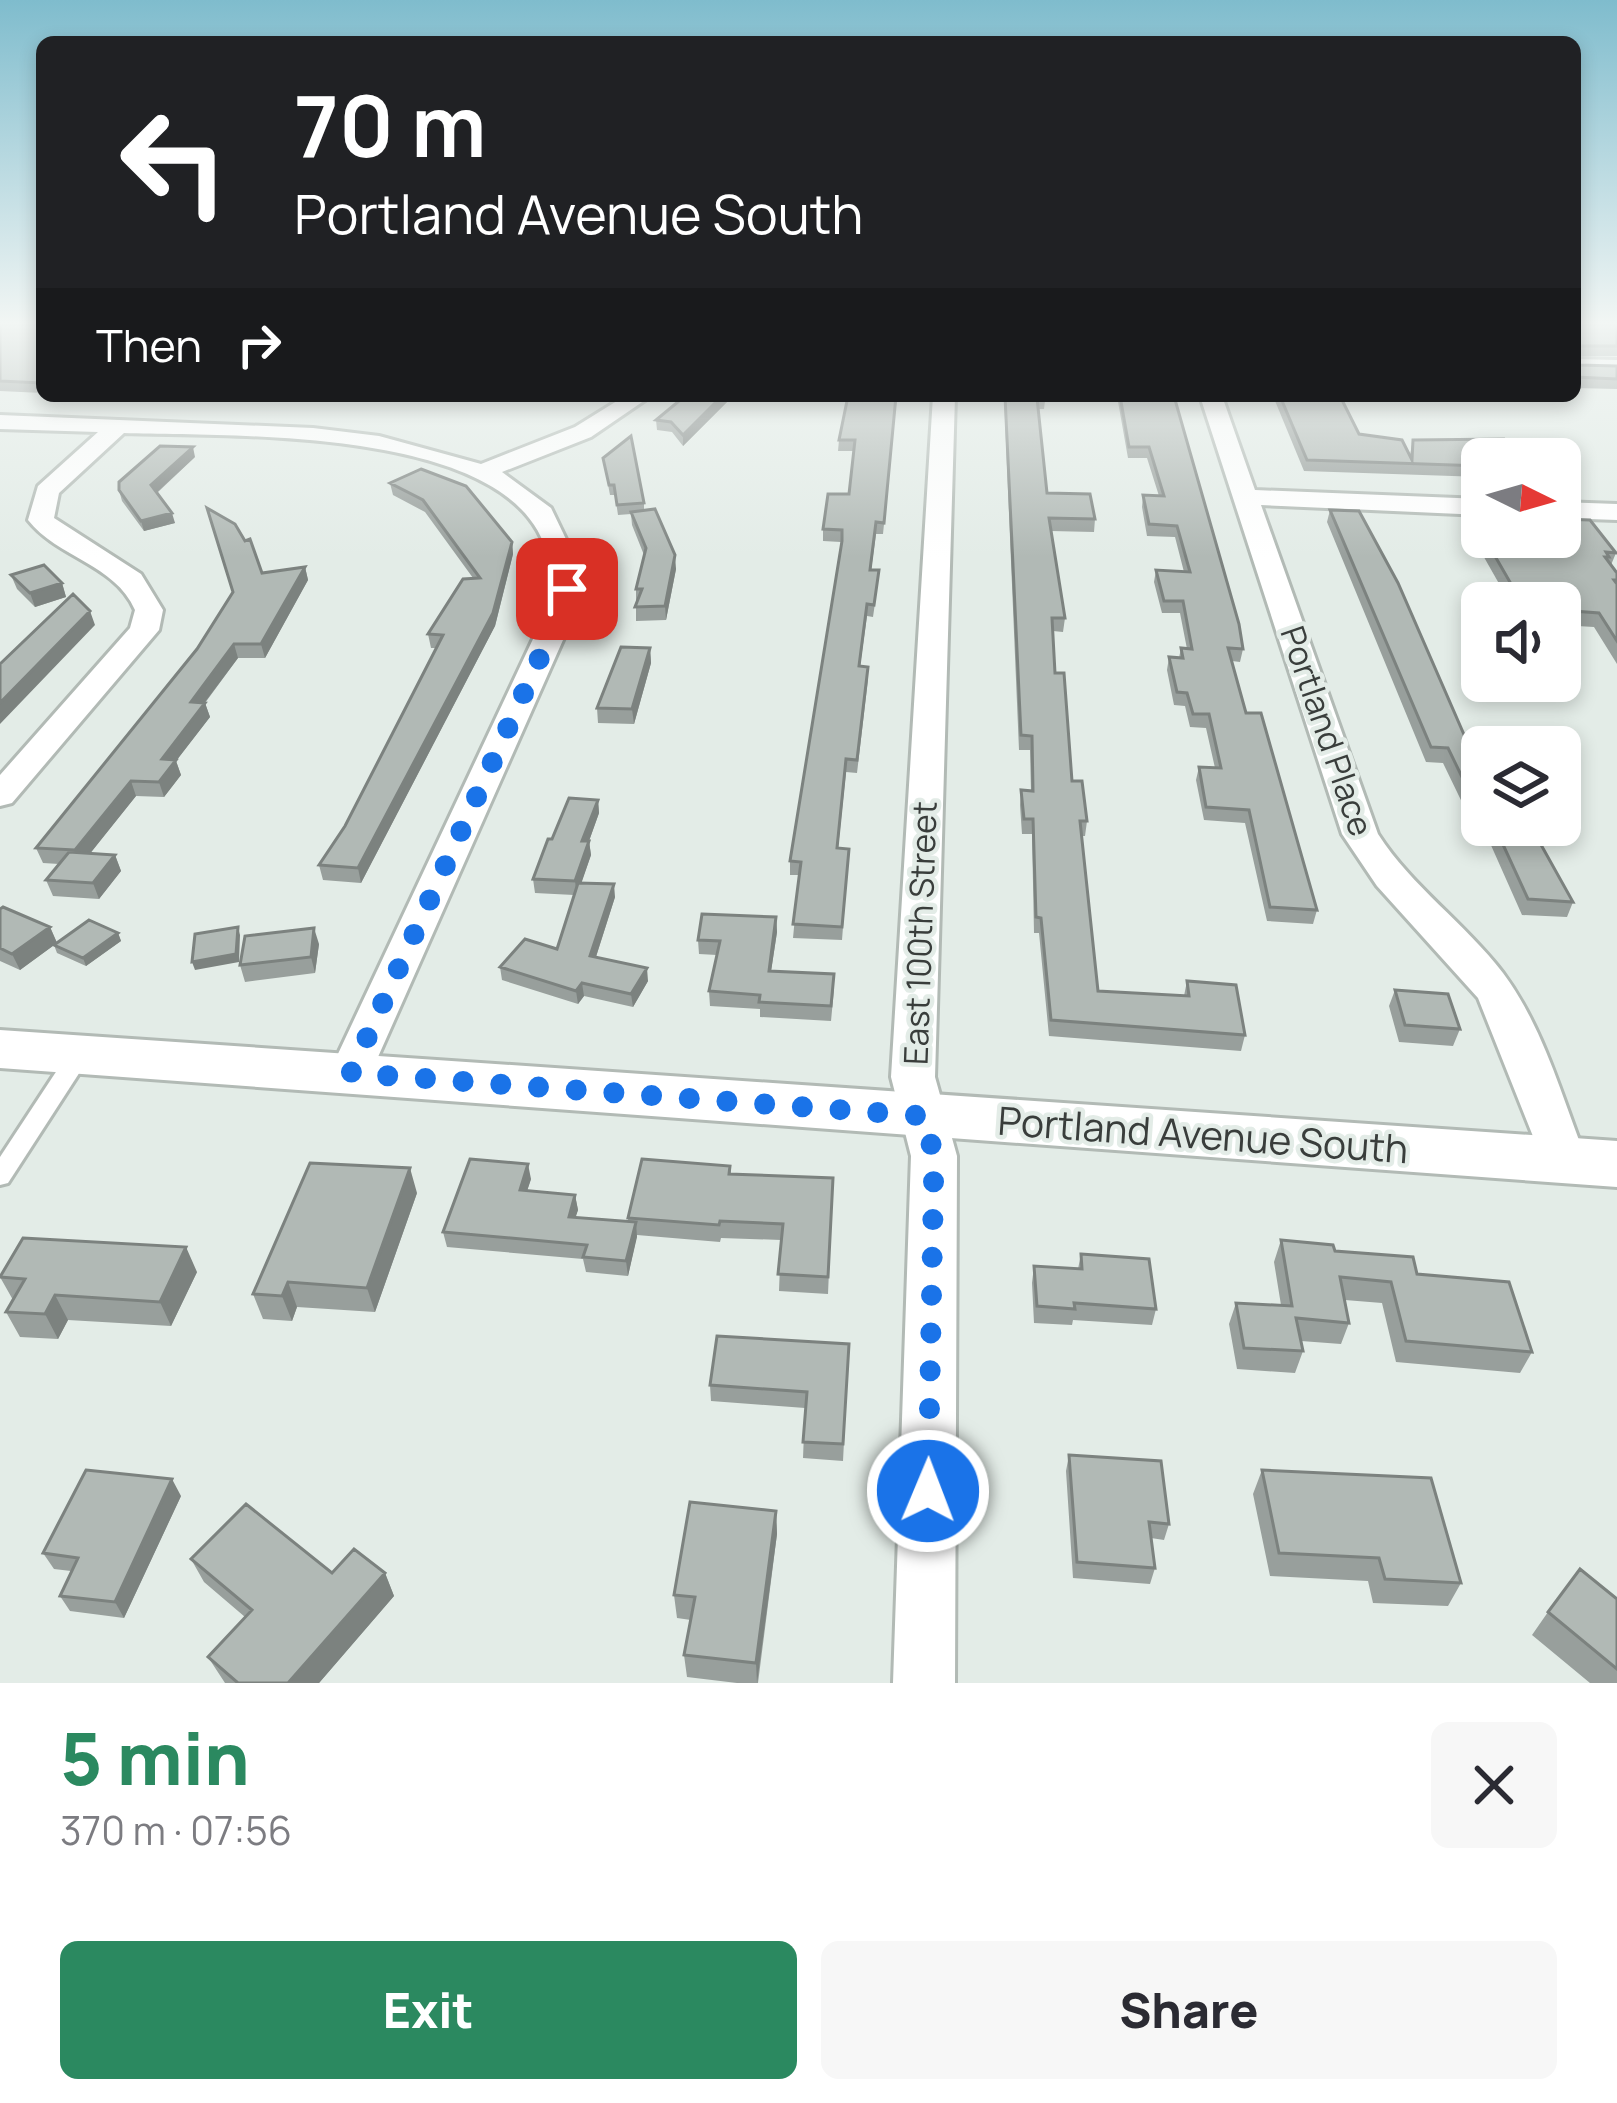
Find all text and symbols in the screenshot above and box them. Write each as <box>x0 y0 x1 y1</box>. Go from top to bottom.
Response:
text: 70 m <box>294 67 486 182</box>
icon: left <box>96 84 252 240</box>
text: Portland Avenue South <box>294 176 863 250</box>
icon: right <box>226 312 292 378</box>
text: Then <box>96 314 202 376</box>
north arrow <box>1461 438 1581 558</box>
map controls <box>1461 438 1581 846</box>
pin <box>516 538 618 640</box>
icon: arrive <box>534 556 600 622</box>
button: sound <box>1461 582 1581 702</box>
street label: Portland Place <box>1271 620 1384 842</box>
button: layers <box>1461 726 1581 846</box>
street label: East 100th Street <box>892 800 947 1066</box>
street label: Portland Avenue South <box>996 1093 1410 1175</box>
position arrow <box>865 1428 991 1554</box>
text: 5 min <box>60 1708 250 1807</box>
button: close <box>1431 1722 1557 1848</box>
text: 370 m · 07:56 <box>60 1803 292 1857</box>
button: Exit <box>60 1941 797 2079</box>
button: Share <box>821 1941 1557 2079</box>

